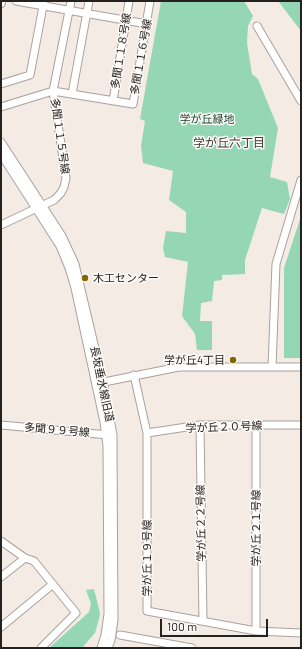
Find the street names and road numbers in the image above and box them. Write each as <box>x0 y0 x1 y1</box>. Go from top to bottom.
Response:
street label: 多聞１１８号線 <box>108 12 134 90</box>
street label: 多聞１１６号線 <box>128 18 154 96</box>
street label: 多聞１１５号線 <box>48 97 72 175</box>
street label: 長坂垂水線旧道 <box>88 345 116 423</box>
street label: 学が丘２０号線 <box>185 419 263 435</box>
street label: 多聞９９号線 <box>24 421 90 439</box>
street label: 学が丘２２号線 <box>194 484 208 562</box>
street label: 学が丘２１号線 <box>249 490 263 566</box>
street label: 学が丘１９号線 <box>140 520 154 596</box>

